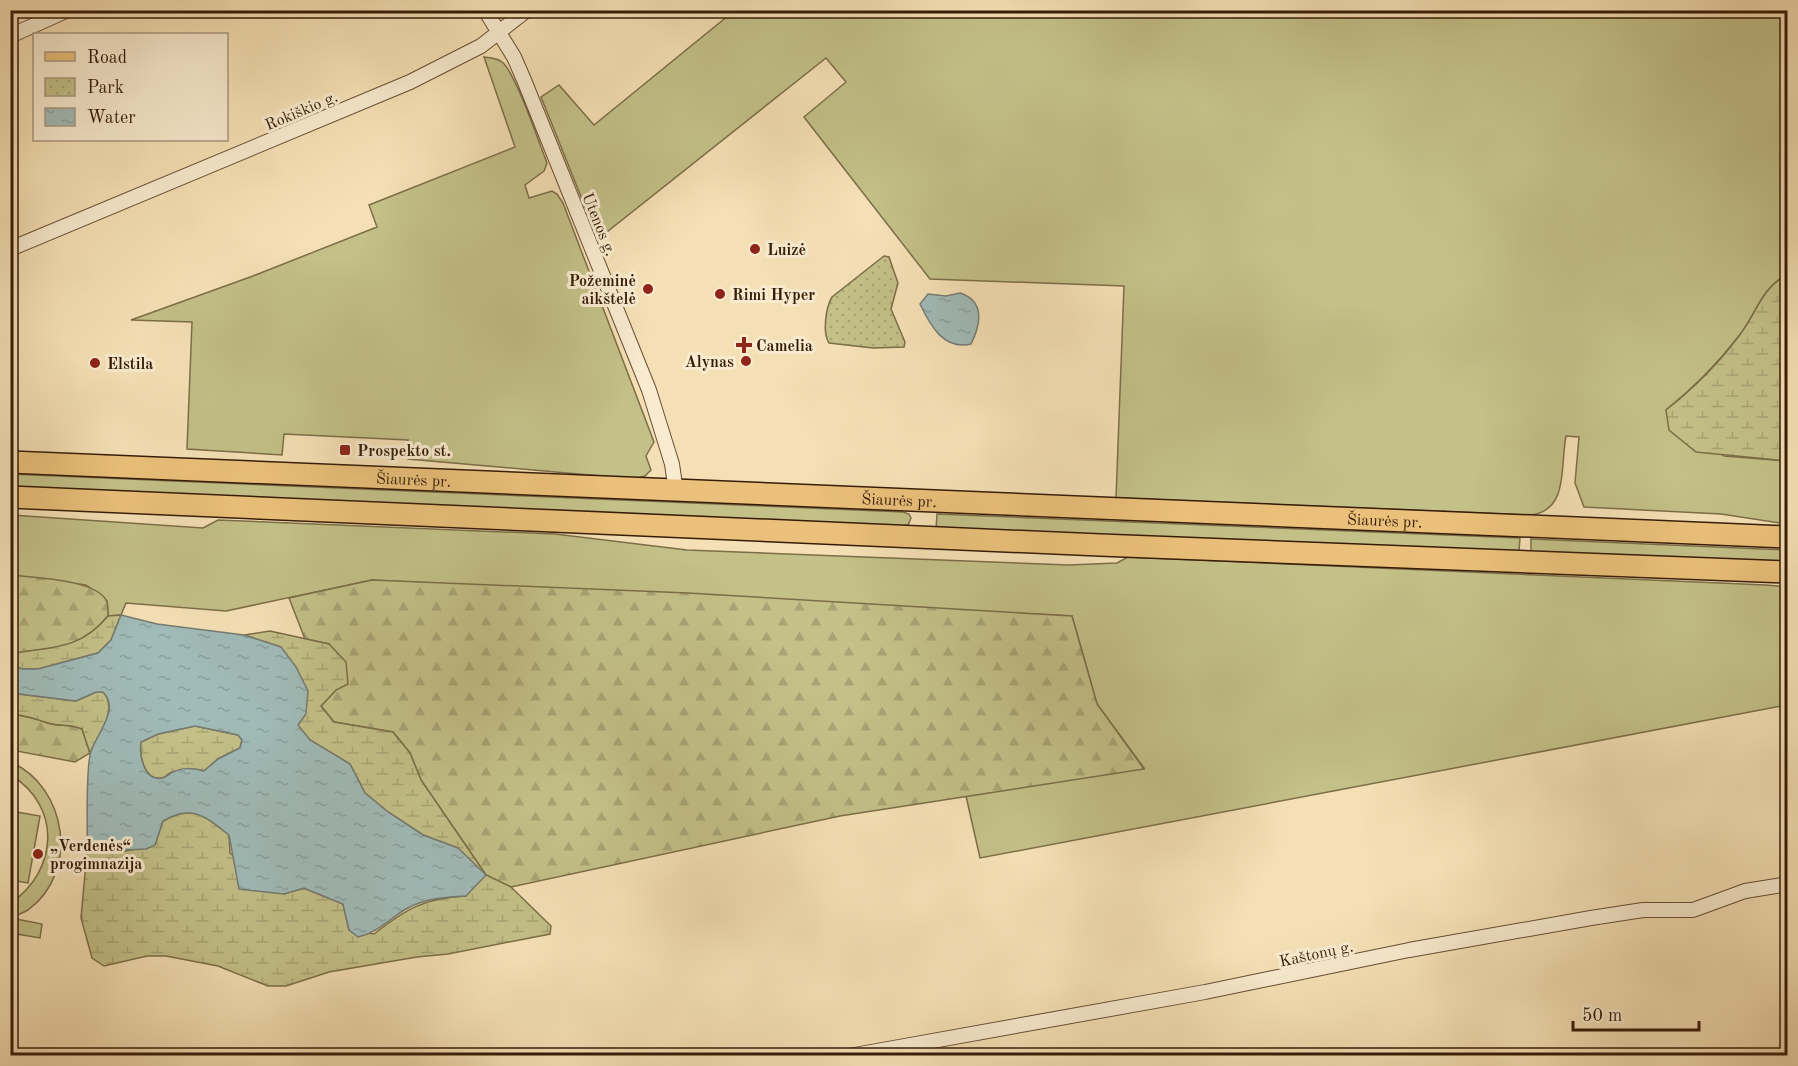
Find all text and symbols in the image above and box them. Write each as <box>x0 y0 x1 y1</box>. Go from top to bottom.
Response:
legend <box>33 33 228 141</box>
text: Road <box>87 49 127 67</box>
text: Park <box>87 79 124 97</box>
street label: Rokiškio g. <box>263 89 340 134</box>
text: Water <box>87 109 136 127</box>
street label: Utenos g. <box>578 191 618 259</box>
marker: Luizė <box>748 242 762 256</box>
place label: Luizė <box>767 243 806 259</box>
place label: Požeminė aikštelė <box>569 274 636 308</box>
marker: Požeminė aikštelė <box>641 282 655 296</box>
marker: Rimi Hyper <box>713 287 727 301</box>
place label: Rimi Hyper <box>732 288 815 304</box>
marker: Camelia <box>737 338 751 352</box>
place label: Camelia <box>756 339 813 355</box>
marker: Alynas <box>739 354 753 368</box>
place label: Alynas <box>685 355 734 371</box>
marker: Elstila <box>88 356 102 370</box>
place label: Elstila <box>107 357 153 373</box>
marker: Prospekto st. <box>338 443 352 457</box>
place label: Prospekto st. <box>357 444 451 460</box>
street label: Šiaurės pr. <box>376 466 452 491</box>
street label: Šiaurės pr. <box>861 487 937 511</box>
street label: Šiaurės pr. <box>1347 507 1423 532</box>
place label: „Verdenės“ progimnazija <box>50 839 142 873</box>
marker: „Verdenės“ progimnazija <box>31 847 45 861</box>
street label: Kaštonų g. <box>1278 939 1355 971</box>
scale bar <box>1573 994 1699 1032</box>
text: 50 m <box>1582 1007 1622 1025</box>

